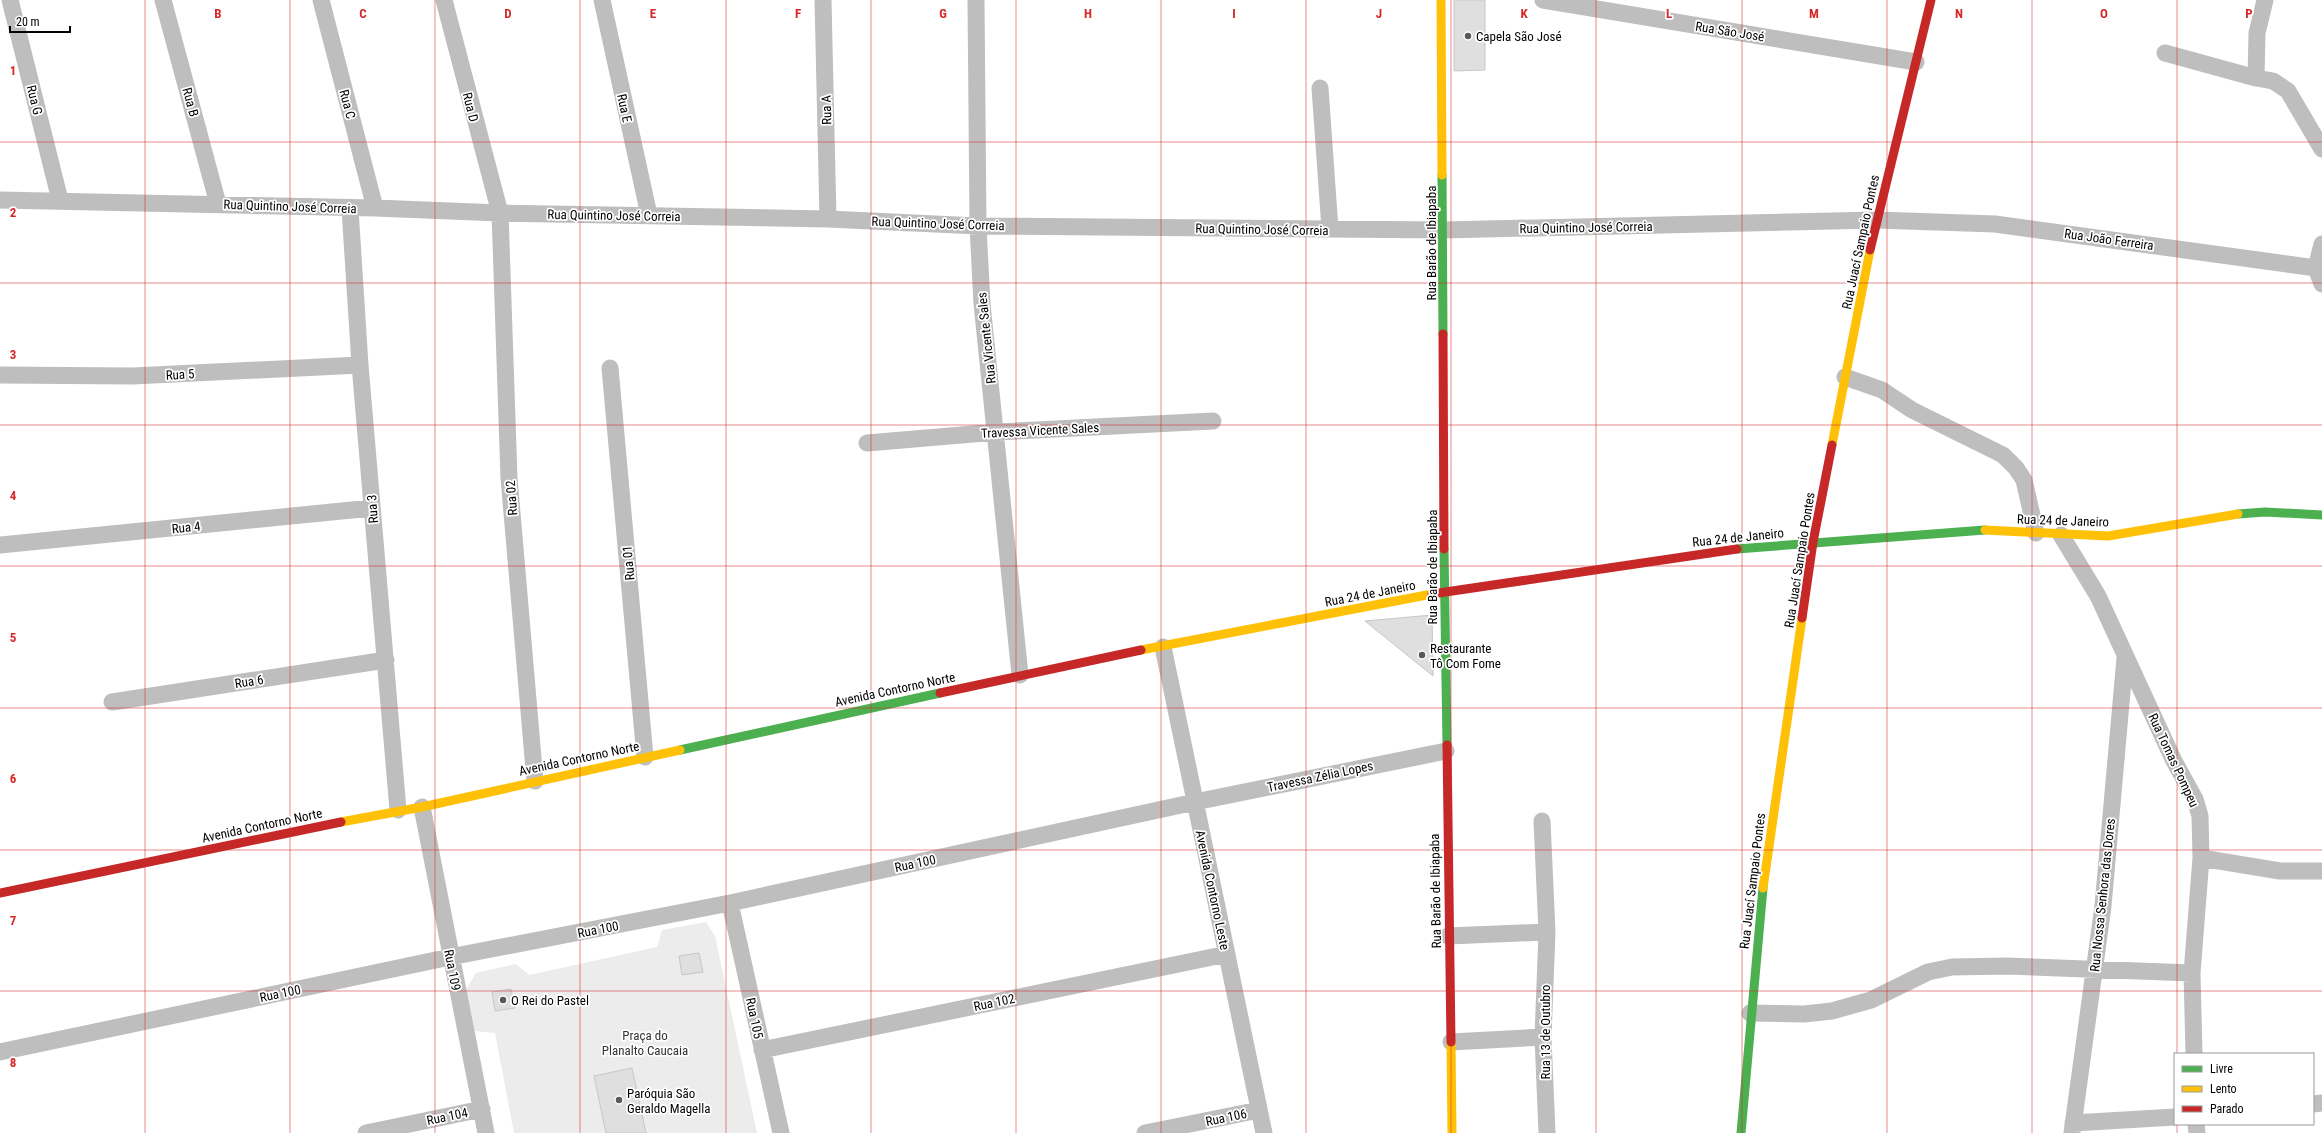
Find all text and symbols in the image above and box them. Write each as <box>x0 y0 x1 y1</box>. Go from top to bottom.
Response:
text: B <box>214 6 222 21</box>
text: C <box>359 6 367 21</box>
text: D <box>504 6 512 21</box>
text: E <box>650 6 657 21</box>
text: F <box>795 6 801 21</box>
text: G <box>939 6 947 21</box>
text: H <box>1084 6 1092 21</box>
text: I <box>1232 6 1236 21</box>
text: J <box>1376 6 1382 21</box>
text: K <box>1520 6 1528 21</box>
text: L <box>1666 6 1672 21</box>
text: M <box>1809 6 1819 21</box>
text: N <box>1955 6 1963 21</box>
text: O <box>2100 6 2108 21</box>
text: P <box>2245 6 2253 21</box>
scale bar <box>10 8 70 34</box>
text: 20 m <box>16 15 40 29</box>
street label: Rua São José <box>1694 19 1766 44</box>
place label: Capela São José <box>1476 29 1562 44</box>
marker: Capela São José <box>1463 31 1473 41</box>
text: 1 <box>10 63 16 78</box>
street label: Rua G <box>24 84 45 117</box>
street label: Rua B <box>179 86 202 118</box>
street label: Rua C <box>336 88 359 120</box>
street label: Rua D <box>460 91 481 123</box>
street label: Rua E <box>614 92 635 124</box>
street label: Rua A <box>819 94 834 125</box>
street label: Rua Juací Sampaio Pontes <box>1839 174 1882 311</box>
street label: Rua Barão de Ibiapaba <box>1424 186 1439 300</box>
street label: Rua Quintino José Correia <box>223 197 357 216</box>
text: 2 <box>10 205 17 220</box>
street label: Rua Quintino José Correia <box>547 207 681 224</box>
street label: Rua Quintino José Correia <box>871 214 1005 233</box>
street label: Rua Quintino José Correia <box>1519 219 1653 236</box>
street label: Rua Quintino José Correia <box>1195 221 1329 238</box>
street label: Rua João Ferreira <box>2063 226 2155 253</box>
street label: Rua Vicente Sales <box>974 291 999 384</box>
text: 3 <box>10 347 16 362</box>
street label: Rua 5 <box>165 366 195 383</box>
street label: Travessa Vicente Sales <box>981 420 1100 441</box>
street label: Rua 02 <box>503 480 520 516</box>
text: 4 <box>10 488 17 503</box>
street label: Rua Juací Sampaio Pontes <box>1781 491 1818 629</box>
street label: Rua 3 <box>364 494 381 524</box>
street label: Rua Barão de Ibiapaba <box>1425 510 1440 624</box>
street label: Rua 24 de Janeiro <box>2017 511 2109 530</box>
street label: Rua 4 <box>171 518 202 536</box>
street label: Rua 24 de Janeiro <box>1692 525 1785 550</box>
street label: Rua 01 <box>619 545 638 581</box>
street label: Rua 24 de Janeiro <box>1324 577 1417 610</box>
text: 5 <box>10 630 17 645</box>
place label: Restaurante Tô Com Fome <box>1430 641 1501 671</box>
marker: Restaurante Tô Com Fome <box>1417 650 1427 660</box>
street label: Avenida Contorno Norte <box>834 669 957 710</box>
street label: Rua 6 <box>234 672 264 691</box>
street label: Rua Tomas Pompeu <box>2145 711 2202 810</box>
street label: Avenida Contorno Norte <box>518 738 641 779</box>
street label: Travessa Zélia Lopes <box>1266 758 1374 795</box>
text: 6 <box>10 771 17 786</box>
street label: Avenida Contorno Norte <box>201 805 324 846</box>
street label: Rua Juací Sampaio Pontes <box>1737 812 1768 950</box>
street label: Rua Nossa Senhora das Dores <box>2087 817 2118 973</box>
street label: Avenida Contorno Leste <box>1192 829 1233 951</box>
street label: Rua Barão de Ibiapaba <box>1427 833 1444 949</box>
street label: Rua 100 <box>893 852 937 875</box>
text: 7 <box>10 913 17 928</box>
street label: Rua 100 <box>576 918 620 941</box>
street label: Rua 109 <box>441 948 464 992</box>
street label: Rua 100 <box>258 982 302 1005</box>
street label: Rua 13 de Outubro <box>1538 985 1553 1079</box>
street label: Rua 102 <box>972 991 1016 1014</box>
place label: O Rei do Pastel <box>511 993 589 1008</box>
marker: O Rei do Pastel <box>498 995 508 1005</box>
street label: Rua 105 <box>743 996 766 1040</box>
park label: Praça do Planalto Caucaia <box>602 1028 688 1058</box>
legend <box>2174 1053 2314 1125</box>
text: 8 <box>10 1055 16 1070</box>
text: Livre <box>2210 1062 2233 1076</box>
text: Lento <box>2210 1082 2237 1096</box>
place label: Paróquia São Geraldo Magella <box>627 1086 710 1116</box>
marker: Paróquia São Geraldo Magella <box>614 1095 624 1105</box>
text: Parado <box>2210 1102 2243 1116</box>
street label: Rua 104 <box>425 1105 470 1128</box>
street label: Rua 106 <box>1204 1106 1248 1129</box>

